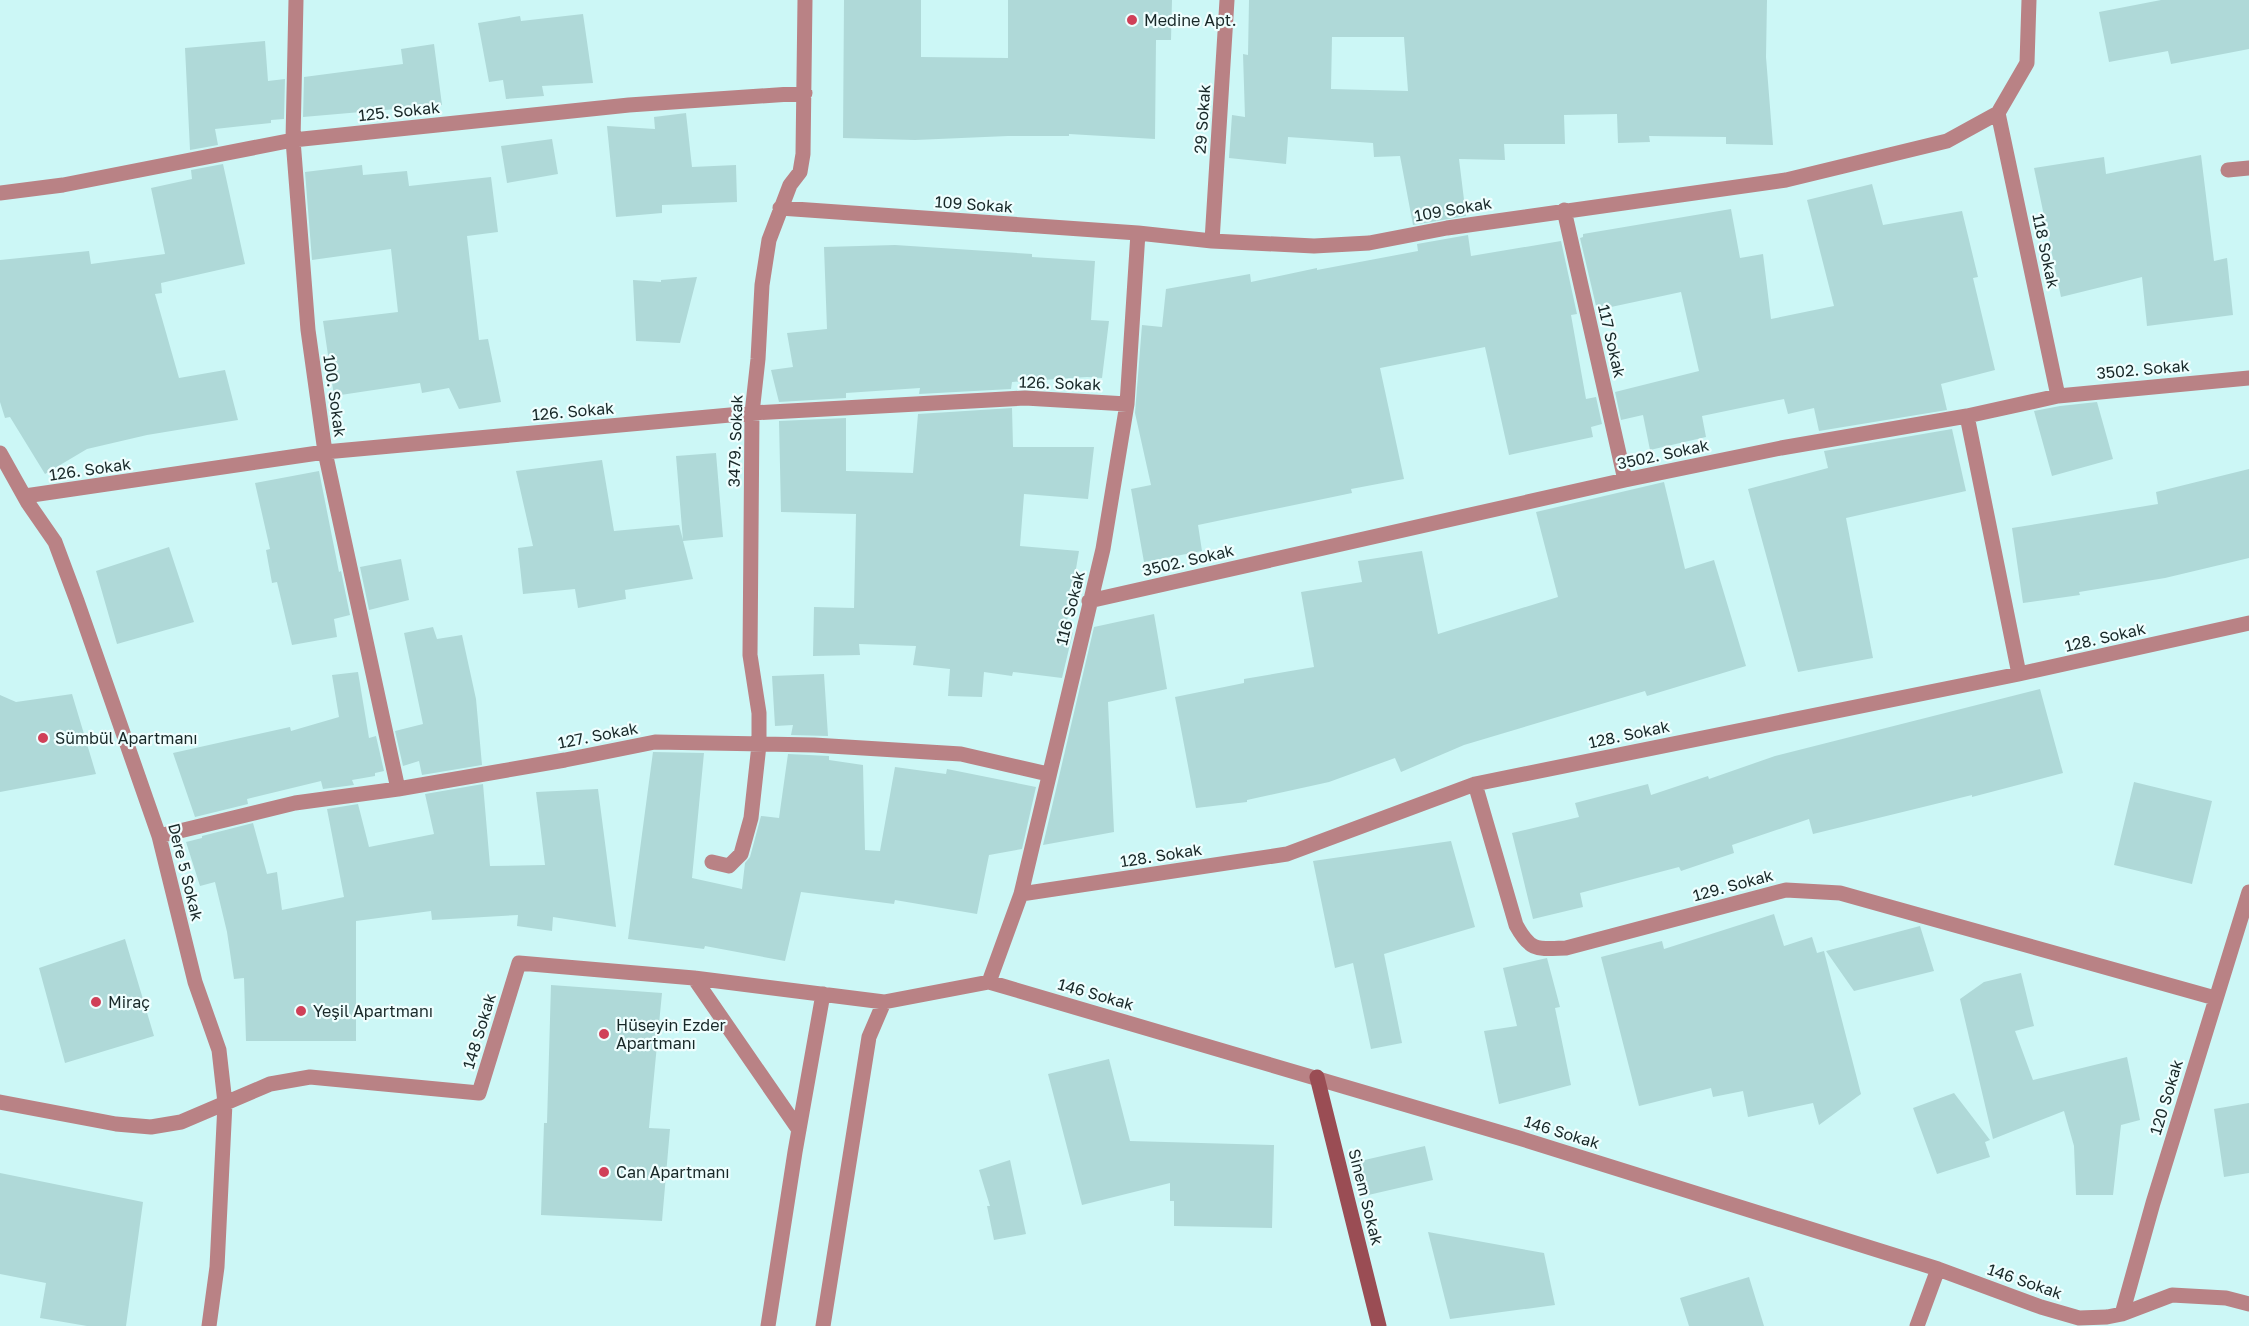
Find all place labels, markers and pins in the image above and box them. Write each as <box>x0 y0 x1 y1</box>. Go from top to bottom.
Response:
place label: Medine Apt. <box>1144 10 1237 30</box>
marker: Medine Apt. <box>1125 13 1139 27</box>
place label: Sümbül Apartmanı <box>55 728 198 748</box>
marker: Sümbül Apartmanı <box>36 731 50 745</box>
place label: Miraç <box>108 992 150 1012</box>
marker: Miraç <box>89 995 103 1009</box>
place label: Yeşil Apartmanı <box>313 1001 433 1021</box>
marker: Yeşil Apartmanı <box>294 1004 308 1018</box>
place label: Hüseyin Ezder Apartmanı <box>616 1015 726 1053</box>
marker: Hüseyin Ezder Apartmanı <box>597 1027 611 1041</box>
place label: Can Apartmanı <box>616 1162 730 1182</box>
marker: Can Apartmanı <box>597 1165 611 1179</box>

